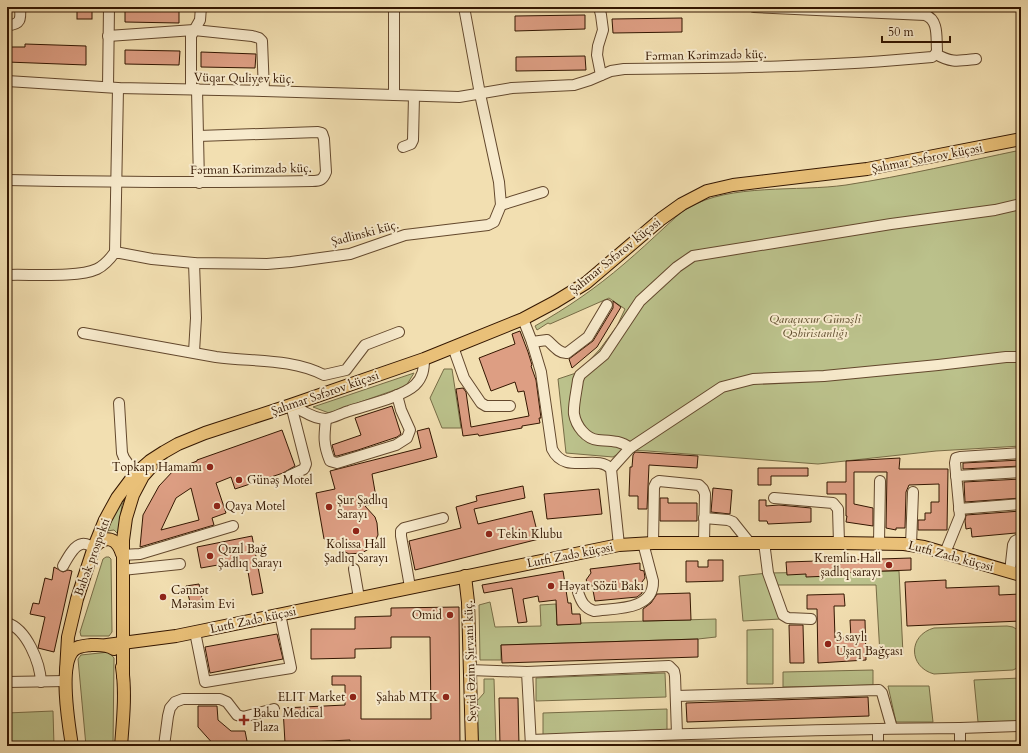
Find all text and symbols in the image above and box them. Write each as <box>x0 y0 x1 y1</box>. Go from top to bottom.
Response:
scale bar <box>882 18 950 44</box>
text: 50 m <box>888 24 915 40</box>
street label: Fərman Kərimzadə küç. <box>645 46 767 64</box>
street label: Vüqar Quliyev küç. <box>194 69 294 87</box>
street label: Şahmar Səfərov küçəsi <box>870 139 984 177</box>
street label: Fərman Kərimzadə küç. <box>190 160 312 178</box>
street label: Şahmar Səfərov küçəsi <box>566 214 664 298</box>
street label: Şadlinski küç. <box>329 216 401 250</box>
park label: Qaraçuxur Günəşli Qəbiristanlığı <box>769 311 861 341</box>
street label: Şahmar Səfərov küçəsi <box>269 367 381 419</box>
place label: Topkapı Hamamı <box>112 459 203 475</box>
marker: Topkapı Hamamı <box>205 462 215 472</box>
place label: Günəş Motel <box>247 472 313 488</box>
marker: Günəş Motel <box>234 475 244 485</box>
place label: Şur Şadlıq Sarayı <box>337 492 388 522</box>
place label: Qaya Motel <box>225 498 285 514</box>
marker: Qaya Motel <box>212 501 222 511</box>
marker: Şur Şadlıq Sarayı <box>324 502 334 512</box>
street label: Babək prospekti <box>71 515 114 598</box>
marker: Kolissa Hall Şadlıq Sarayı <box>351 526 361 536</box>
place label: Tekin Klubu <box>497 526 563 542</box>
marker: Tekin Klubu <box>484 529 494 539</box>
place label: Kolissa Hall Şadlıq Sarayı <box>324 536 389 566</box>
street label: Lutfi Zadə küçəsi <box>907 537 996 575</box>
street label: Lutfi Zadə küçəsi <box>525 539 615 571</box>
place label: Qızıl Bağ Şadlıq Sarayı <box>218 541 283 571</box>
place label: Kremlin Hall şadlıq sarayı <box>814 550 882 580</box>
marker: Qızıl Bağ Şadlıq Sarayı <box>205 551 215 561</box>
marker: Kremlin Hall şadlıq sarayı <box>884 560 894 570</box>
place label: Həyat Sözü Bakı <box>559 578 644 594</box>
marker: Həyat Sözü Bakı <box>546 581 556 591</box>
place label: Cənnət Mərasim Evi <box>171 582 236 612</box>
marker: Cənnət Mərasim Evi <box>158 592 168 602</box>
street label: Seyid Əzim Şirvani küç. <box>460 600 480 722</box>
street label: Lutfi Zadə küçəsi <box>208 603 298 637</box>
place label: Omid <box>412 607 443 623</box>
marker: Omid <box>445 610 455 620</box>
place label: 3 saylı Uşaq Bağçası <box>836 629 903 659</box>
marker: 3 saylı Uşaq Bağçası <box>823 639 833 649</box>
place label: ELIT Market <box>278 689 345 705</box>
place label: Şahab MTK <box>376 689 438 705</box>
marker: ELIT Market <box>348 692 358 702</box>
marker: Şahab MTK <box>441 692 451 702</box>
place label: Baku Medical Plaza <box>253 705 323 735</box>
marker: Baku Medical Plaza <box>238 714 250 726</box>

